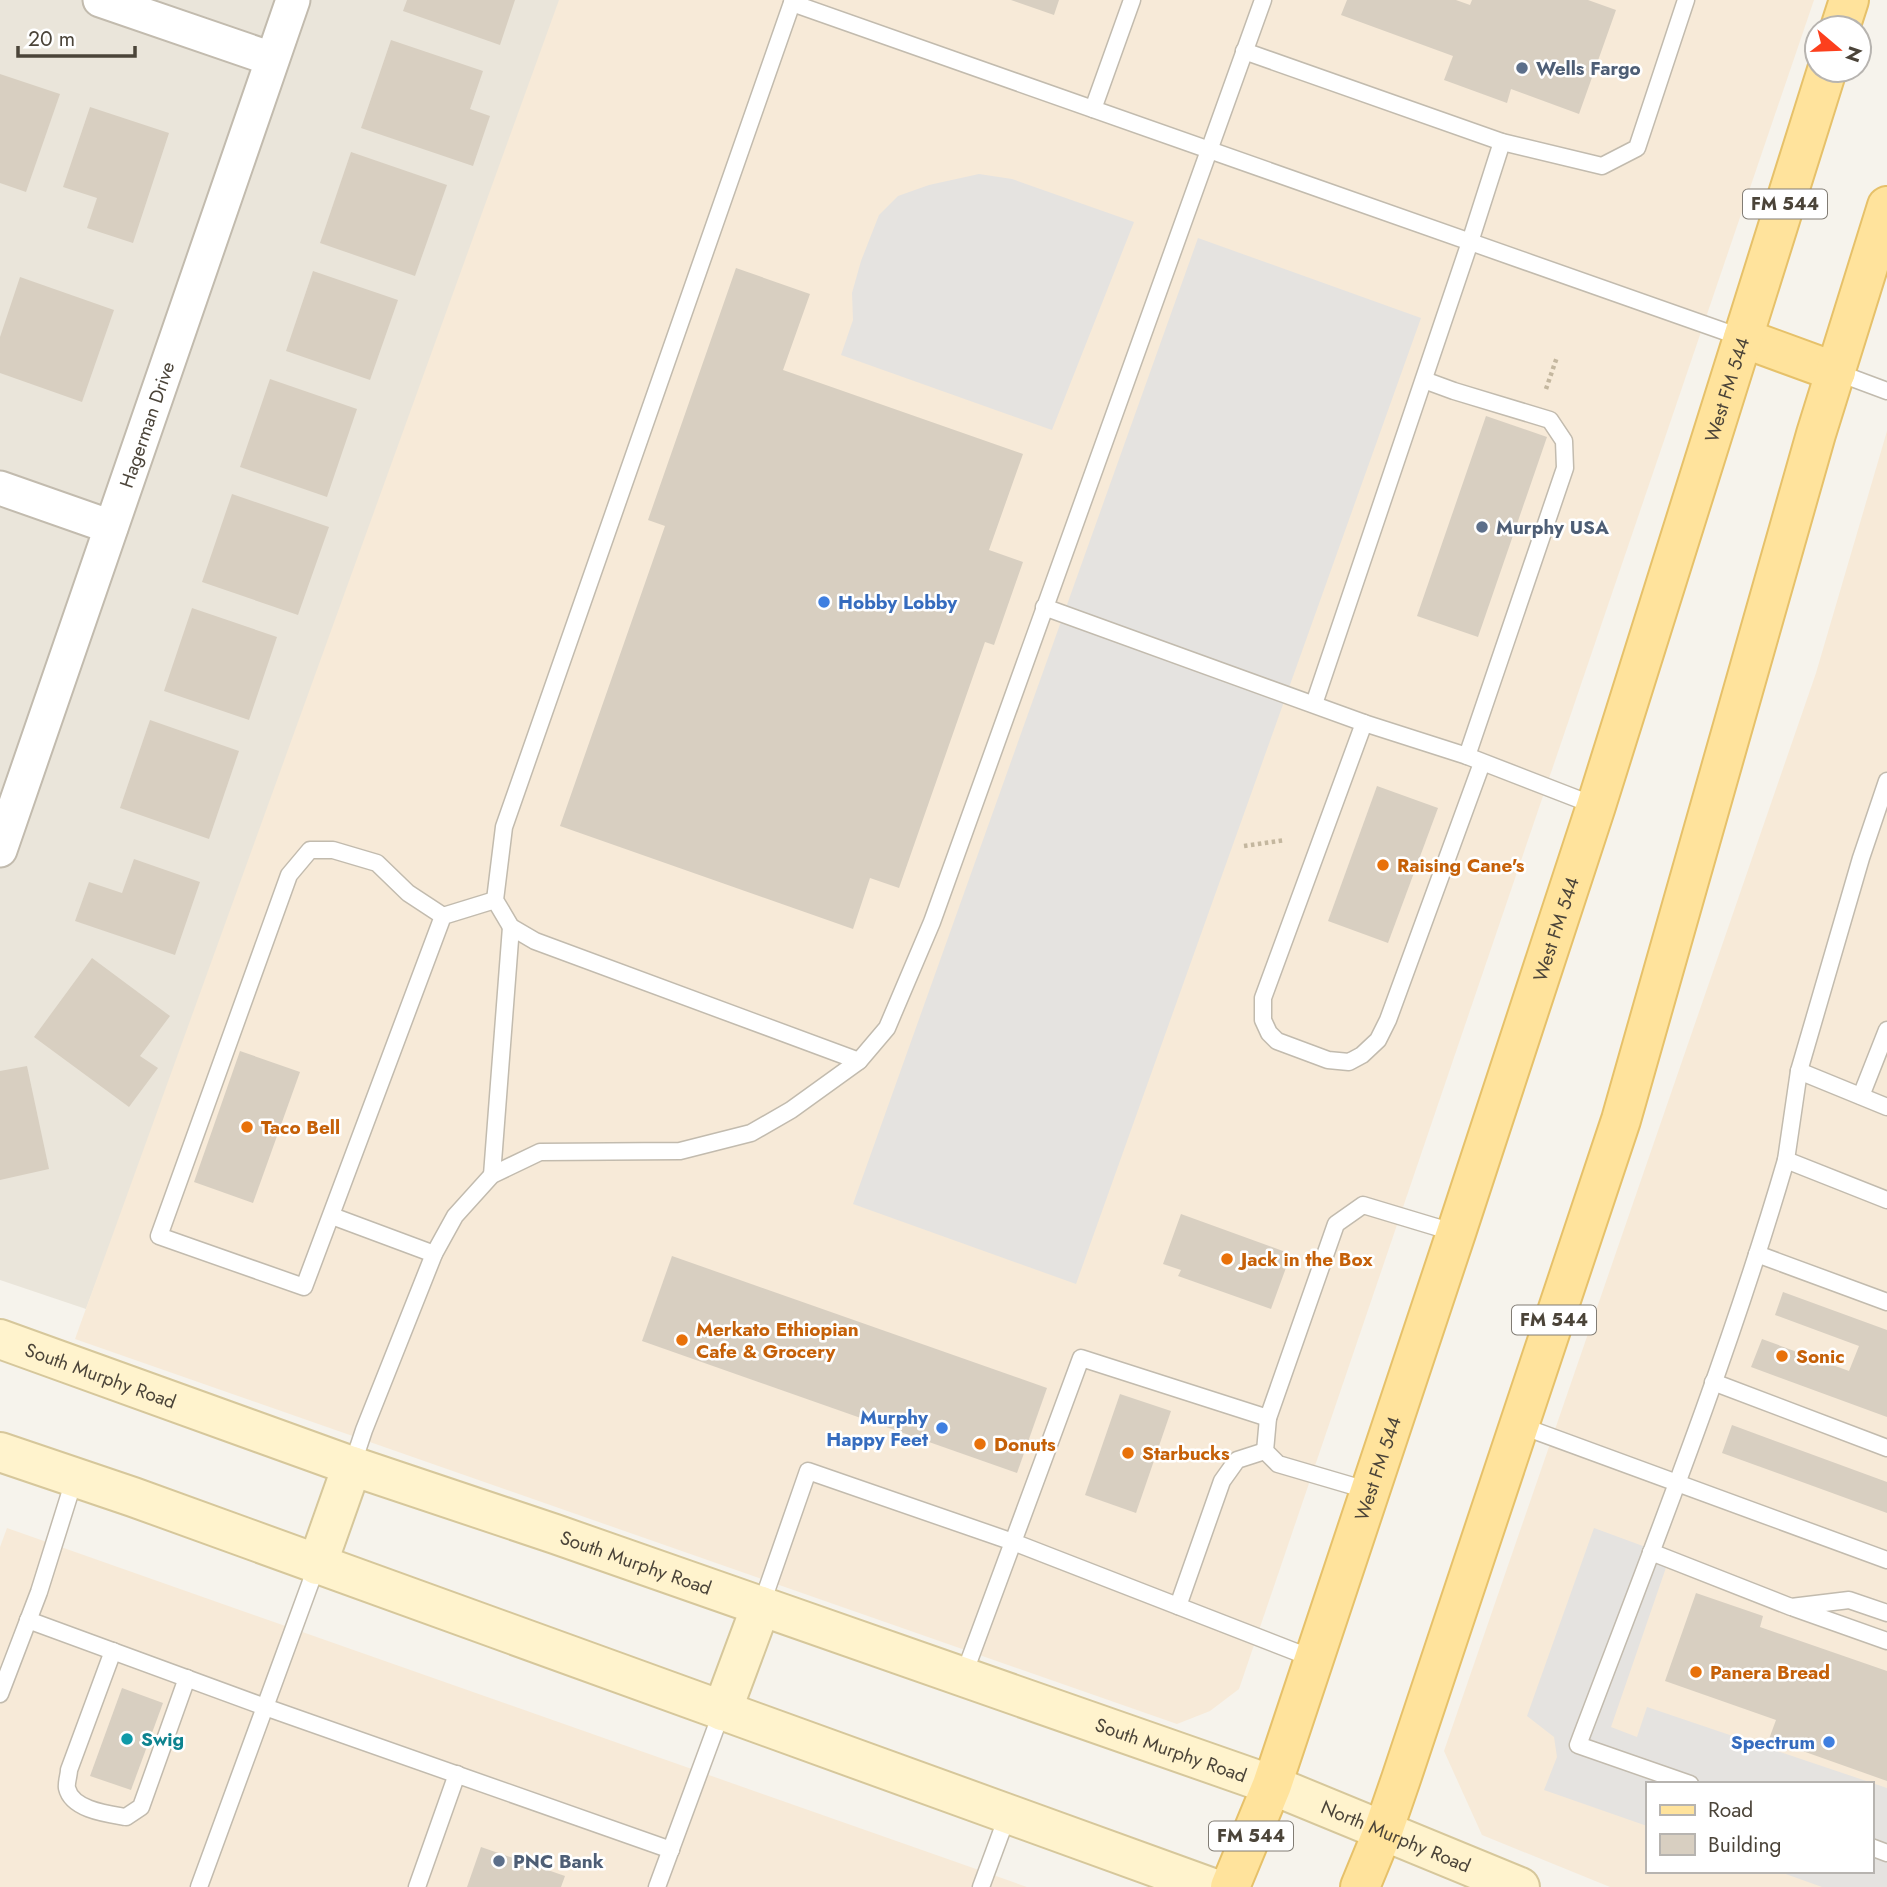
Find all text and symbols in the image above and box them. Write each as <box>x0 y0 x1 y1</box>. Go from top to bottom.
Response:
scale bar <box>18 14 135 58</box>
north arrow <box>1803 14 1873 84</box>
text: 20 m <box>28 24 75 54</box>
text: N <box>1838 43 1869 66</box>
place label: Wells Fargo <box>1536 55 1641 82</box>
marker: Wells Fargo <box>1514 60 1530 76</box>
road number: FM 544 <box>1743 190 1827 218</box>
street label: West FM 544 <box>1698 334 1756 445</box>
street label: Hagerman Drive <box>112 358 181 491</box>
place label: Murphy USA <box>1496 514 1609 541</box>
marker: Murphy USA <box>1474 519 1490 535</box>
place label: Hobby Lobby <box>838 589 958 616</box>
marker: Hobby Lobby <box>816 594 832 610</box>
place label: Raising Cane's <box>1397 852 1525 879</box>
marker: Raising Cane's <box>1375 857 1391 873</box>
street label: West FM 544 <box>1526 873 1585 985</box>
place label: Taco Bell <box>261 1114 340 1141</box>
marker: Taco Bell <box>239 1119 255 1135</box>
place label: Jack in the Box <box>1237 1246 1373 1273</box>
marker: Jack in the Box <box>1219 1251 1235 1267</box>
road number: FM 544 <box>1512 1306 1596 1335</box>
place label: Merkato Ethiopian Cafe & Grocery <box>696 1316 859 1365</box>
marker: Merkato Ethiopian Cafe & Grocery <box>674 1332 690 1348</box>
street label: South Murphy Road <box>21 1336 180 1415</box>
place label: Sonic <box>1796 1343 1845 1370</box>
marker: Sonic <box>1774 1348 1790 1364</box>
place label: Murphy Happy Feet <box>826 1404 929 1453</box>
street label: West FM 544 <box>1348 1413 1407 1524</box>
marker: Murphy Happy Feet <box>934 1420 950 1436</box>
place label: Donuts <box>994 1431 1056 1458</box>
marker: Donuts <box>972 1436 988 1452</box>
place label: Starbucks <box>1142 1440 1230 1467</box>
marker: Starbucks <box>1120 1445 1136 1461</box>
street label: South Murphy Road <box>557 1523 715 1601</box>
place label: Panera Bread <box>1710 1659 1830 1686</box>
marker: Panera Bread <box>1688 1664 1704 1680</box>
street label: South Murphy Road <box>1092 1711 1250 1789</box>
place label: Swig <box>141 1726 184 1753</box>
place label: Spectrum <box>1731 1729 1815 1756</box>
marker: Swig <box>119 1731 135 1747</box>
marker: Spectrum <box>1821 1734 1837 1750</box>
legend <box>1646 1782 1873 1873</box>
street label: North Murphy Road <box>1317 1793 1475 1879</box>
text: Road <box>1708 1795 1753 1825</box>
road number: FM 544 <box>1209 1822 1293 1850</box>
text: Building <box>1708 1830 1781 1860</box>
place label: PNC Bank <box>513 1848 604 1875</box>
marker: PNC Bank <box>491 1853 507 1869</box>

